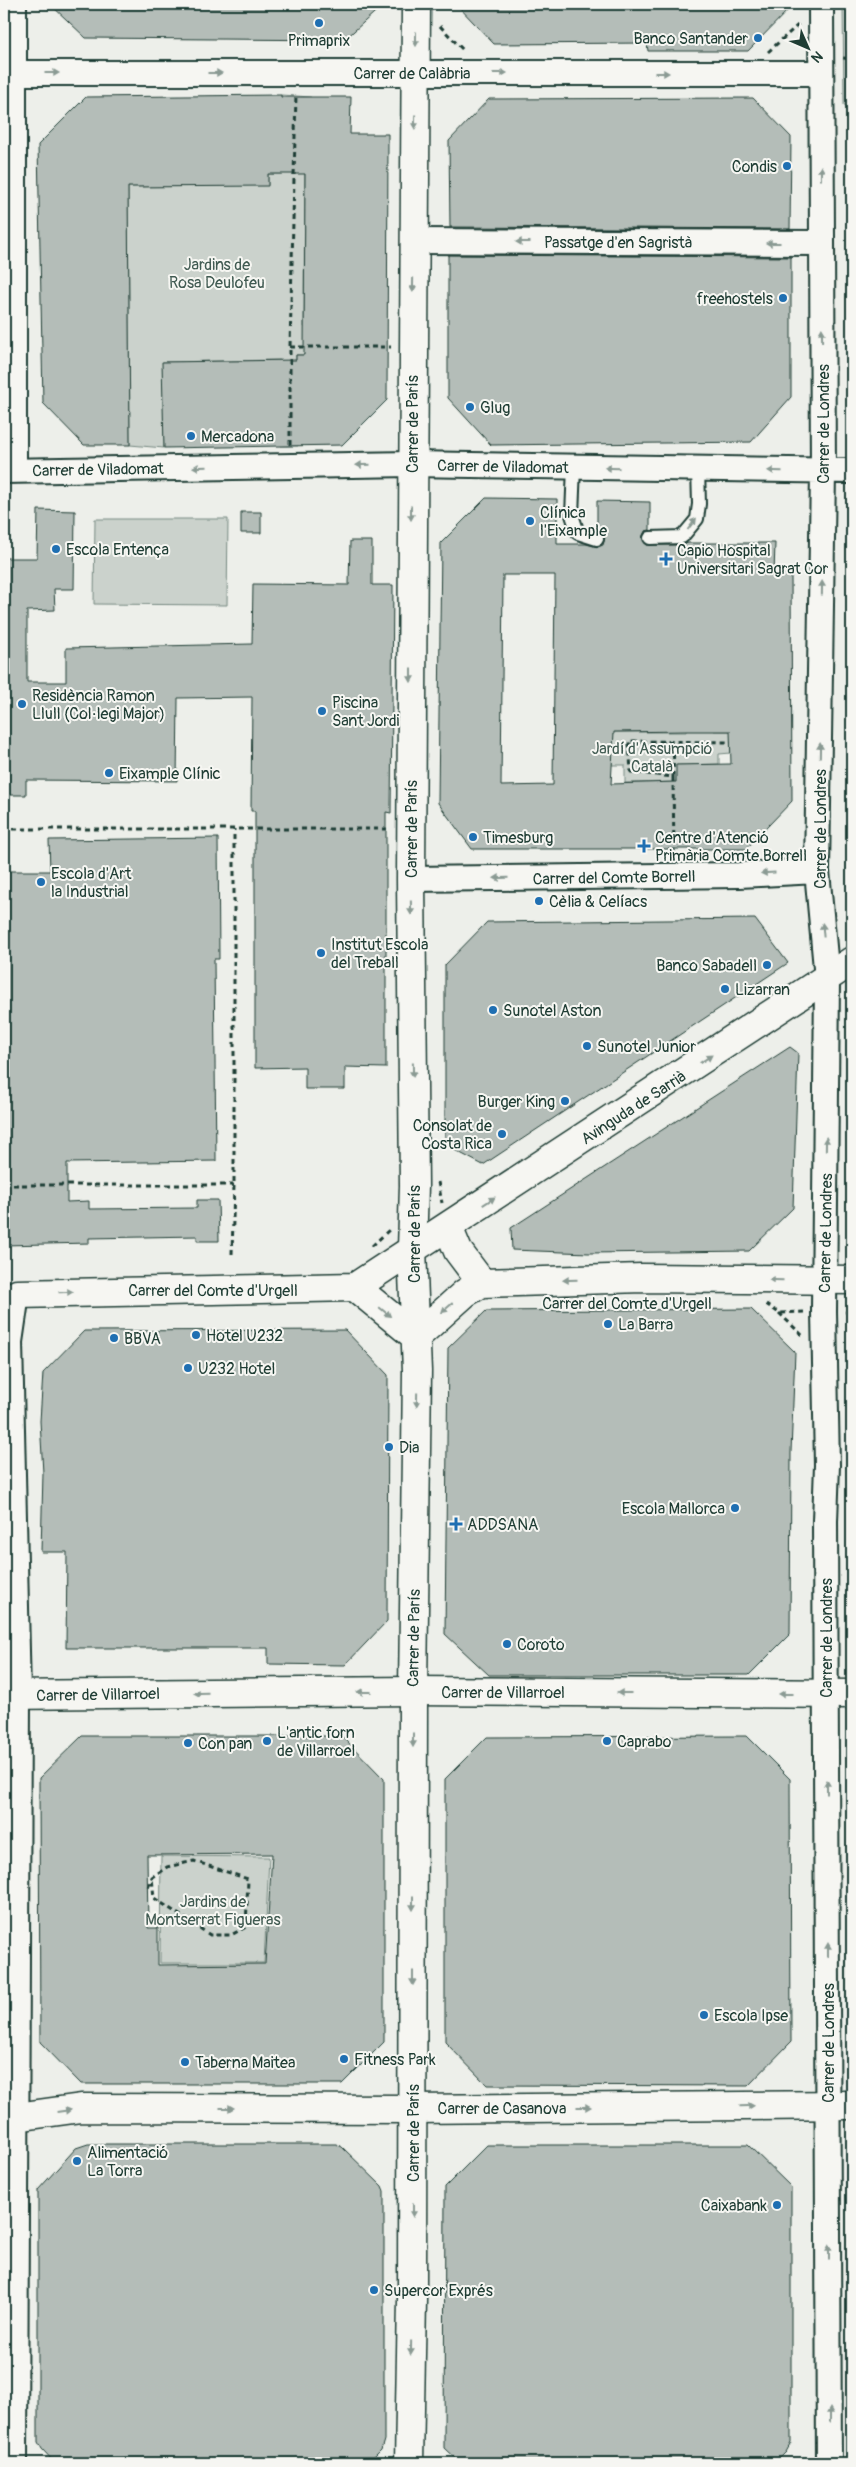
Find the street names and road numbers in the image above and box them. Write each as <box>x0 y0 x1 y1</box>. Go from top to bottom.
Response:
street label: Carrer de Calàbria <box>353 64 471 84</box>
street label: Passatge d'en Sagristà <box>544 233 692 253</box>
street label: Carrer de Londres <box>814 364 834 484</box>
street label: Carrer de París <box>403 375 423 473</box>
street label: Carrer de Viladomat <box>437 456 570 478</box>
street label: Carrer de Viladomat <box>32 459 165 481</box>
street label: Carrer de Londres <box>811 769 831 889</box>
street label: Carrer de París <box>402 780 422 878</box>
street label: Carrer del Comte Borrell <box>532 867 696 889</box>
street label: Avinguda de Sarrià <box>577 1067 690 1149</box>
street label: Carrer de Londres <box>815 1173 837 1293</box>
street label: Carrer de París <box>405 1185 425 1283</box>
street label: Carrer del Comte d'Urgell <box>128 1281 298 1301</box>
street label: Carrer del Comte d'Urgell <box>542 1294 712 1314</box>
street label: Carrer de Londres <box>817 1578 837 1698</box>
street label: Carrer de París <box>403 1589 425 1687</box>
street label: Carrer de Villarroel <box>441 1683 565 1703</box>
street label: Carrer de Villarroel <box>36 1684 160 1706</box>
street label: Carrer de Londres <box>819 1983 839 2103</box>
street label: Carrer de París <box>404 2084 424 2182</box>
street label: Carrer de Casanova <box>438 2099 566 2119</box>

